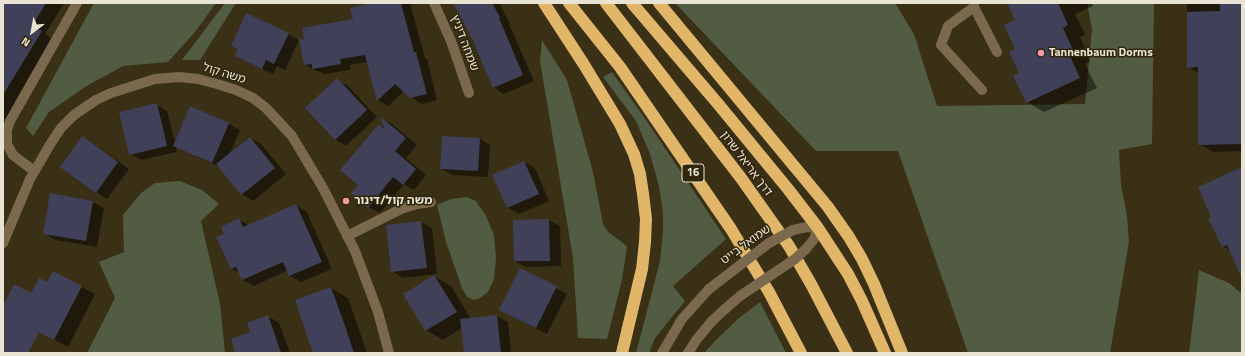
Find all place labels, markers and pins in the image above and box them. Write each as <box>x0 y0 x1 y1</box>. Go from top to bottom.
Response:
place label: Tannenbaum Dorms <box>1049 46 1153 60</box>
marker: Tannenbaum Dorms <box>1036 48 1046 58</box>
place label: משה קול/דינור <box>354 194 433 208</box>
marker: משה קול/דינור <box>341 196 351 206</box>

